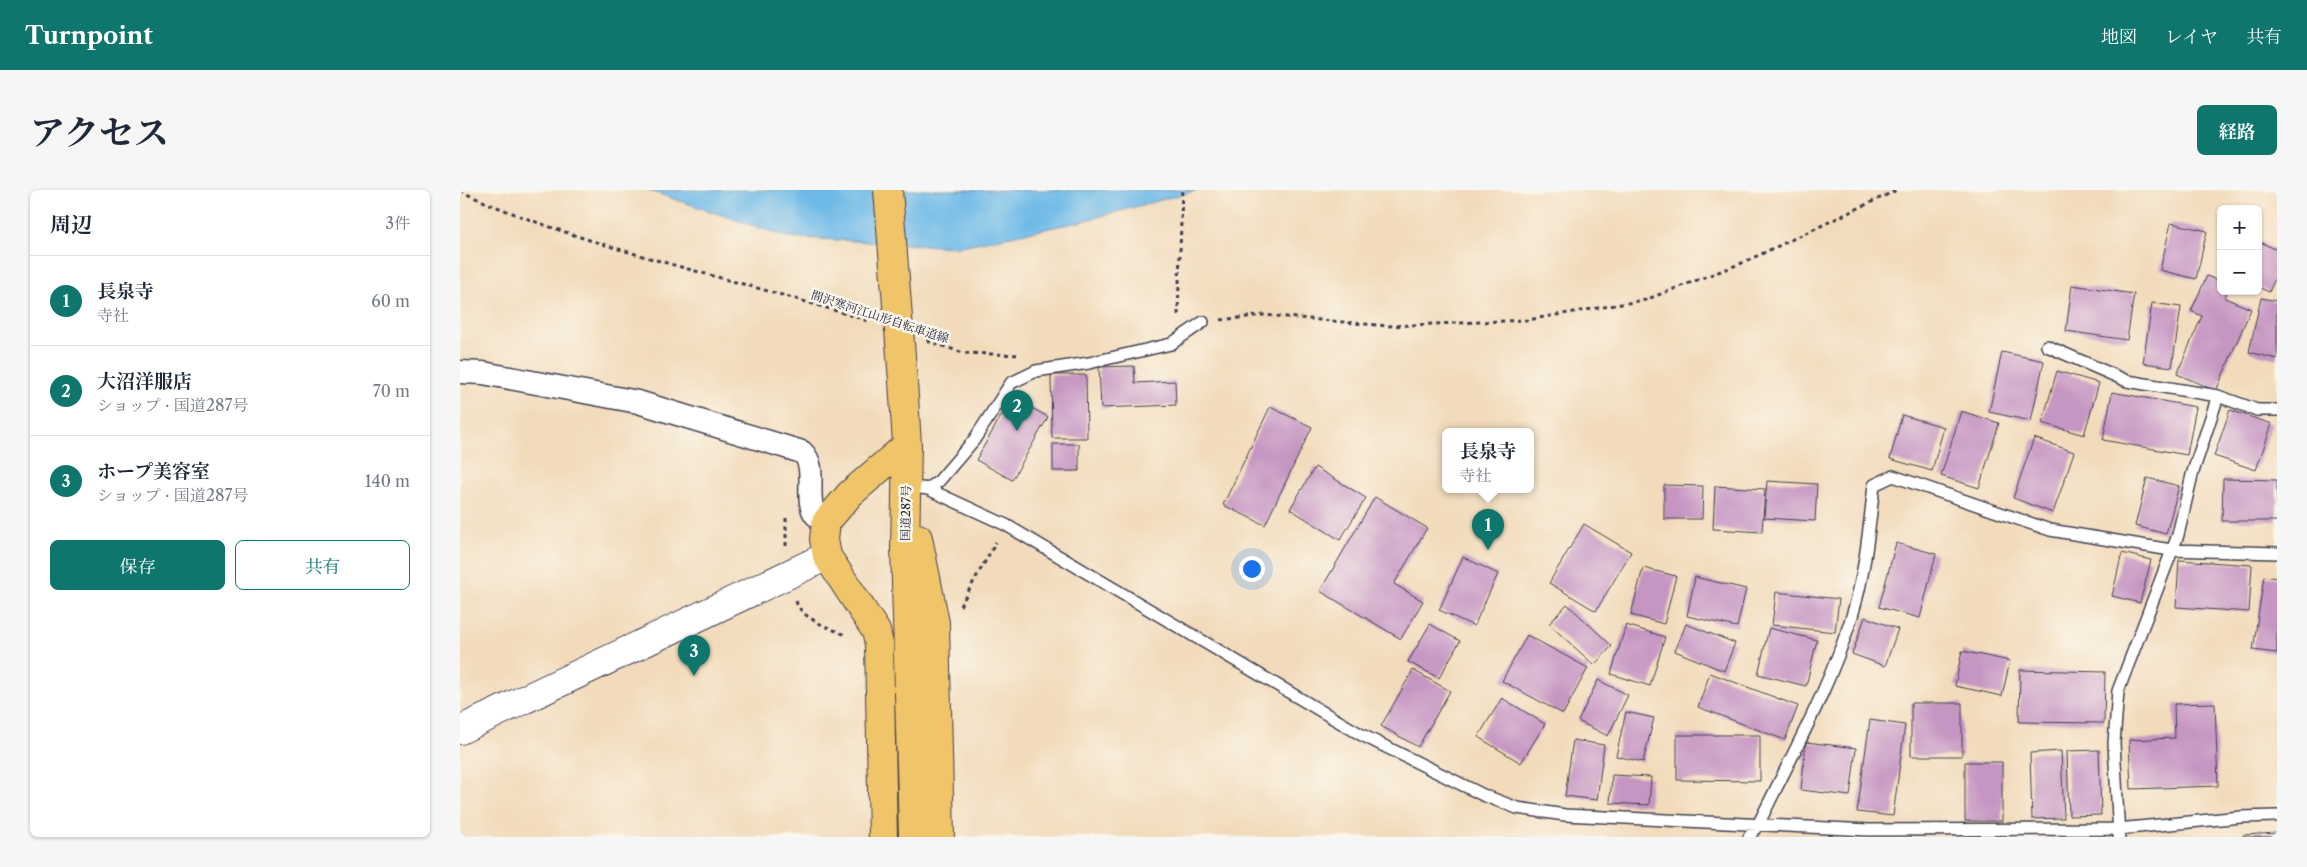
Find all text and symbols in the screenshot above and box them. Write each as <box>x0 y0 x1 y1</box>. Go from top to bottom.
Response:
text: Turnpoint <box>25 21 153 50</box>
text: 地図 <box>2101 26 2137 48</box>
text: レイヤ <box>2165 26 2218 48</box>
text: 共有 <box>2246 26 2282 48</box>
button: 経路 <box>2197 105 2277 155</box>
text: アクセス <box>30 111 169 154</box>
map controls <box>2217 205 2262 295</box>
button: + <box>2217 205 2262 250</box>
text: 周辺 <box>50 212 92 237</box>
text: 3件 <box>385 213 410 233</box>
button: − <box>2217 250 2262 295</box>
text: 長泉寺 <box>97 280 154 303</box>
street label: 間沢寒河江山形自転車道線 <box>809 287 951 346</box>
text: 1 <box>62 291 70 311</box>
text: 60 m <box>371 291 410 311</box>
text: 寺社 <box>97 305 129 325</box>
text: 大沼洋服店 <box>97 370 192 393</box>
text: 2 <box>61 381 71 401</box>
text: 70 m <box>373 381 410 401</box>
pin: 2 <box>1001 390 1033 431</box>
text: ショップ · 国道287号 <box>97 395 248 415</box>
popup <box>1442 428 1534 493</box>
text: 長泉寺 <box>1459 440 1517 463</box>
text: ホープ美容室 <box>97 460 210 483</box>
text: 寺社 <box>1459 465 1492 485</box>
text: 3 <box>61 471 71 491</box>
text: 140 m <box>365 471 410 491</box>
text: ショップ · 国道287号 <box>97 485 248 505</box>
street label: 国道287号 <box>898 485 913 541</box>
pin: 1 <box>1472 509 1504 550</box>
button: 保存 <box>50 540 225 590</box>
button: 共有 <box>235 540 410 590</box>
your location <box>1239 556 1265 582</box>
pin: 3 <box>678 635 710 676</box>

